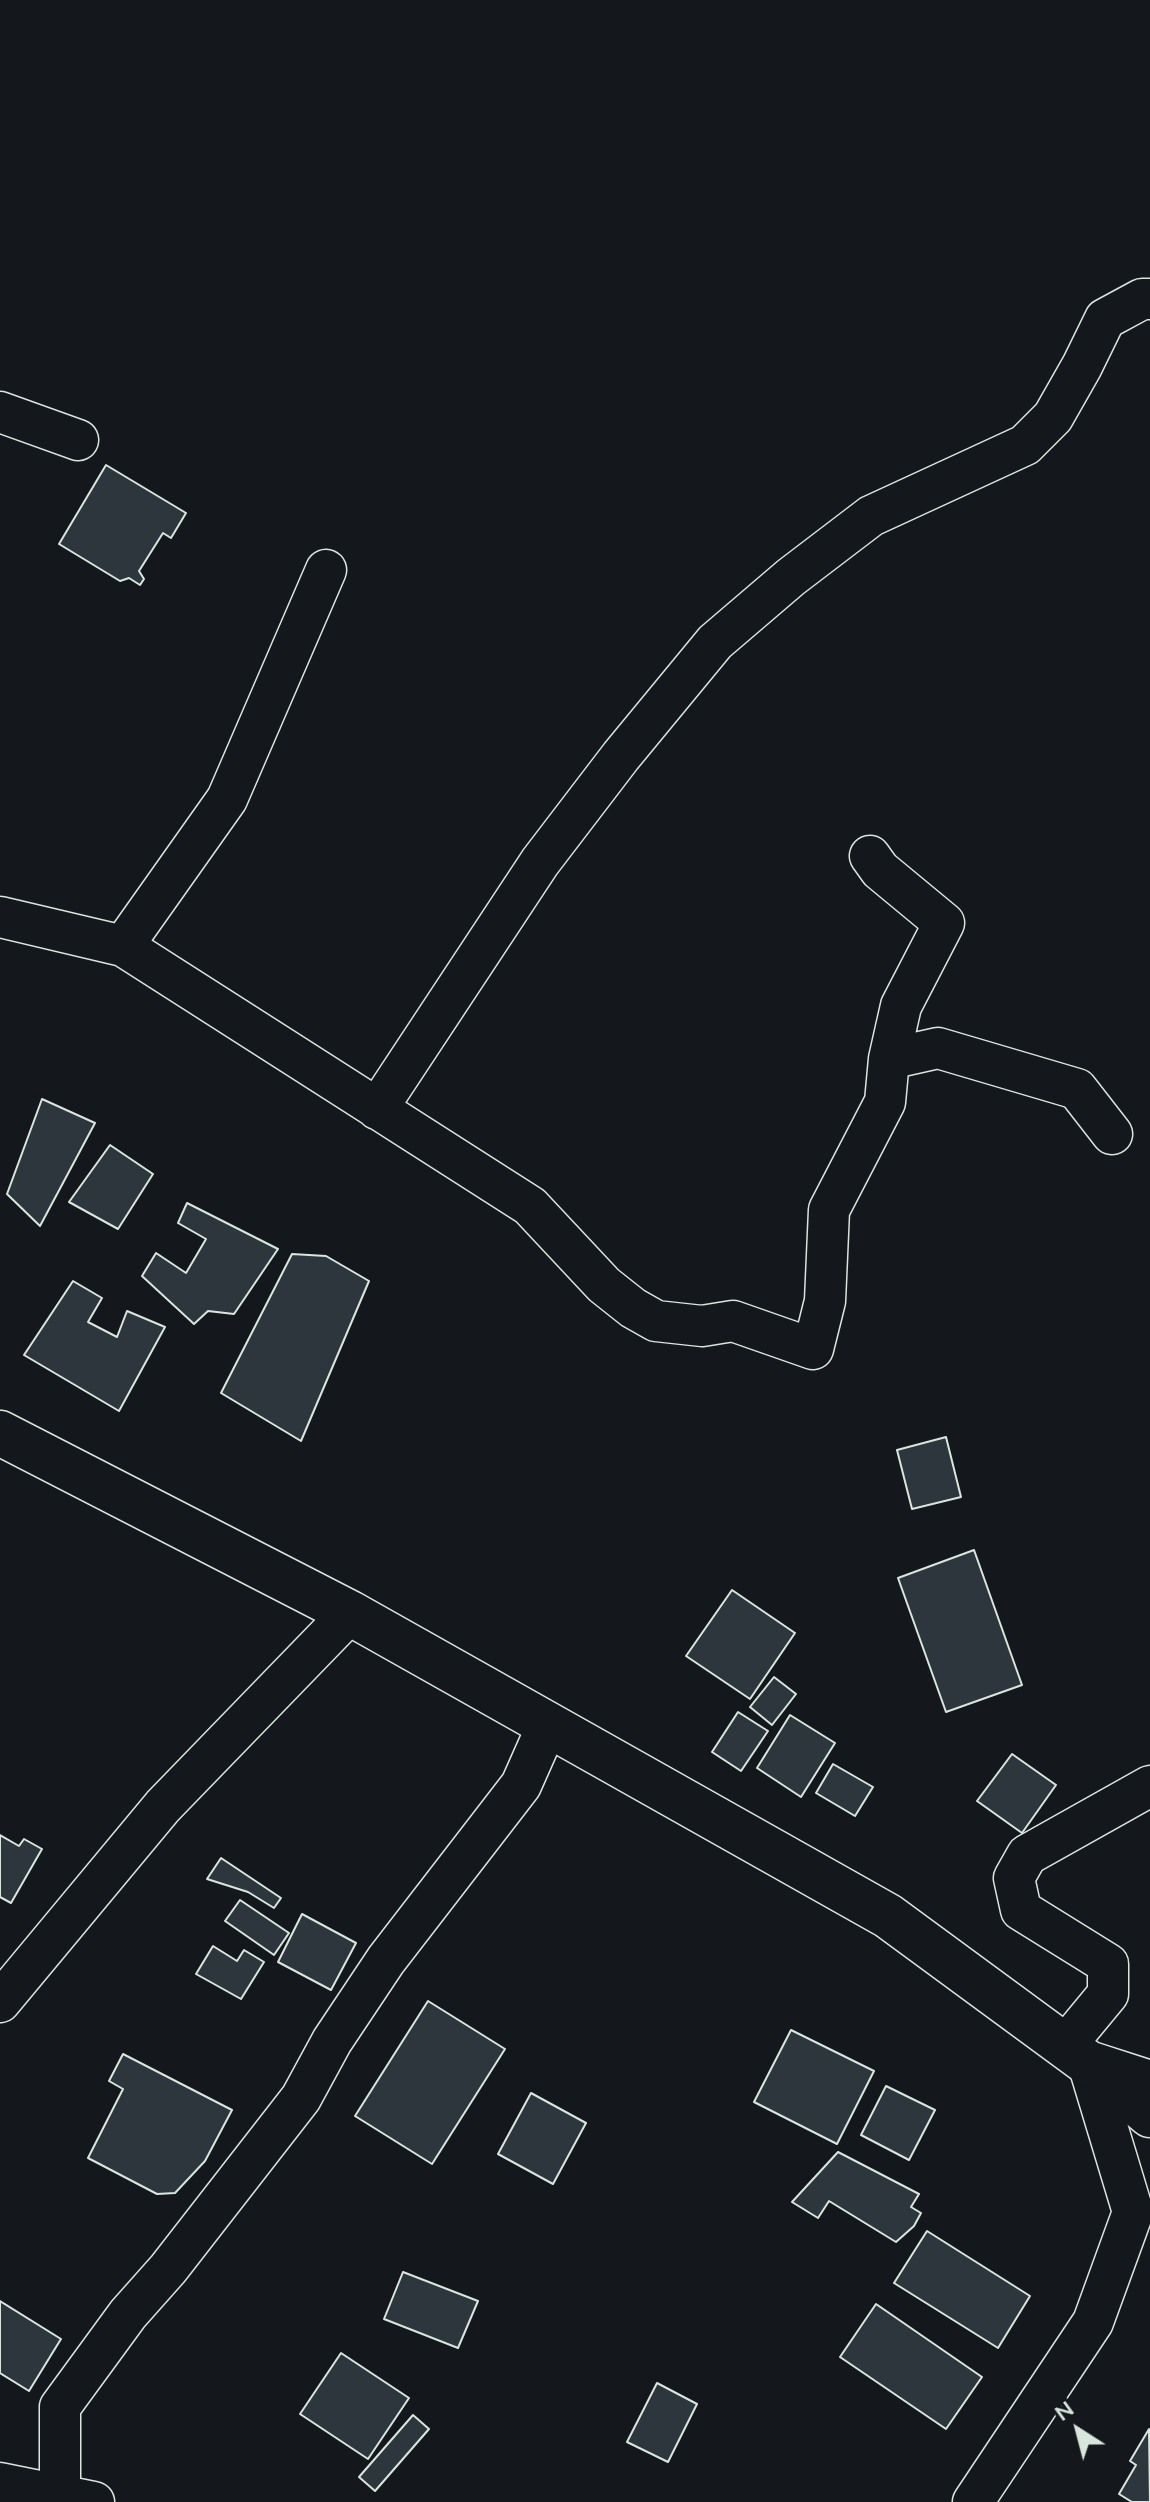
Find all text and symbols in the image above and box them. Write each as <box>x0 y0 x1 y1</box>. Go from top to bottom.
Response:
north arrow <box>1038 2390 1118 2470</box>
text: N <box>1049 2394 1079 2427</box>

